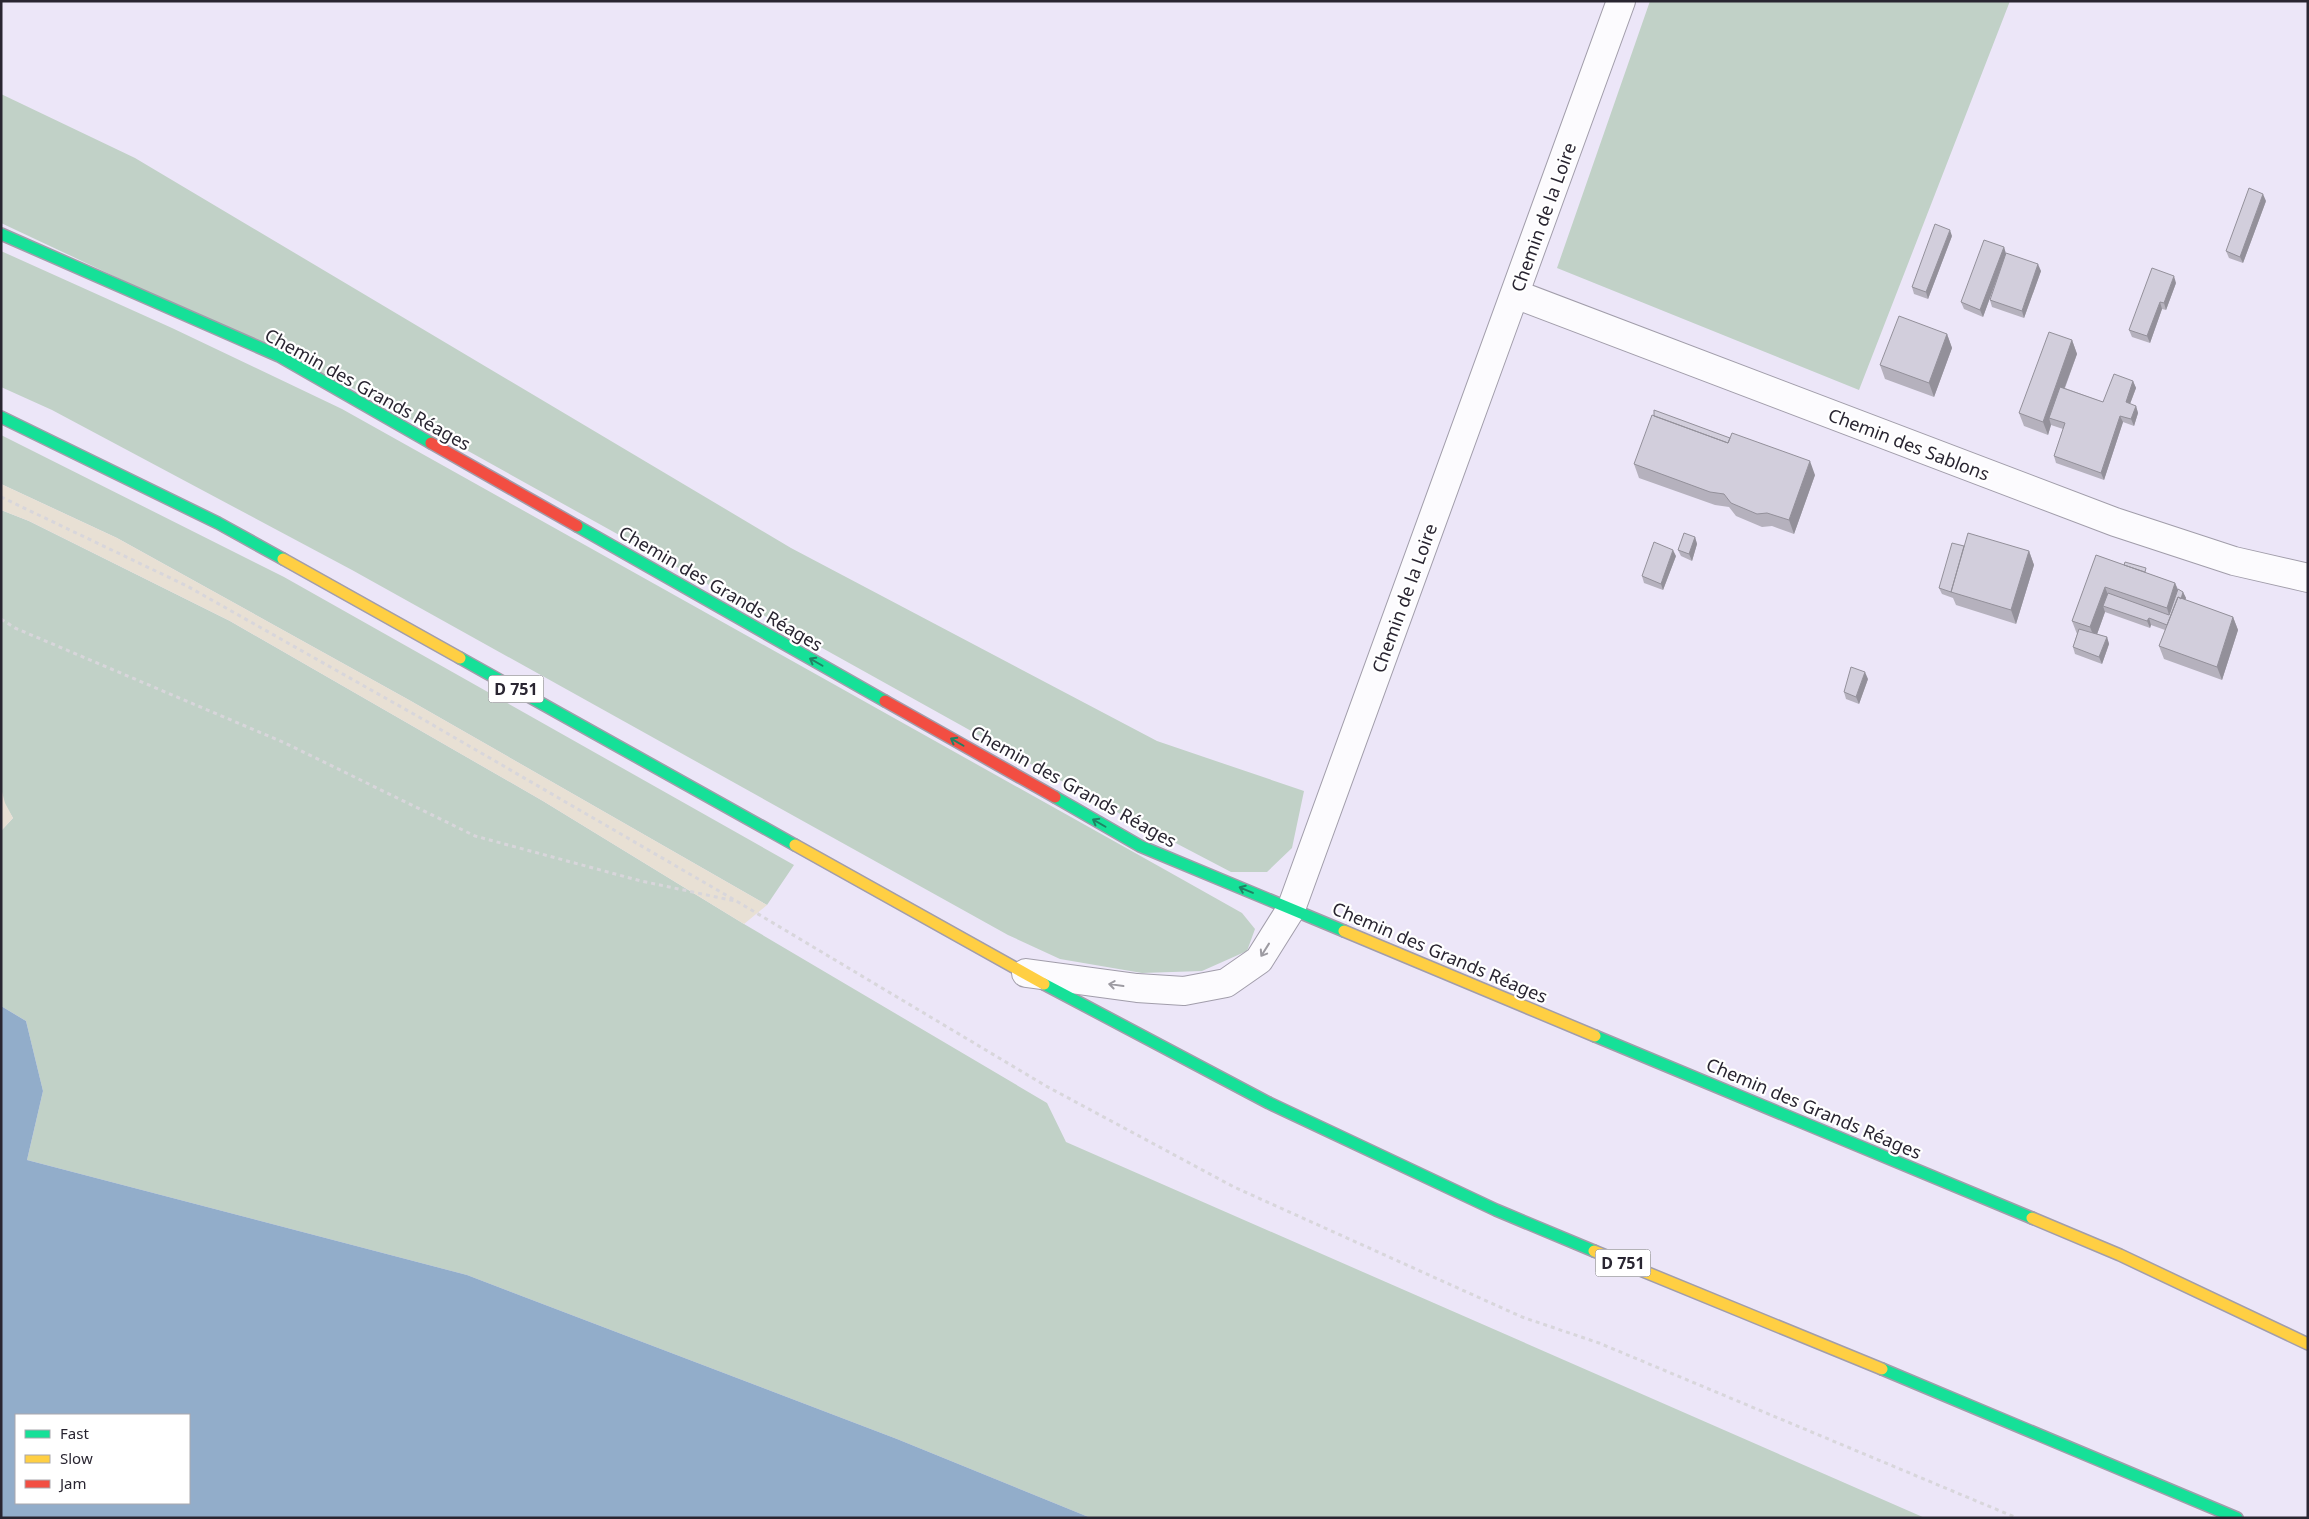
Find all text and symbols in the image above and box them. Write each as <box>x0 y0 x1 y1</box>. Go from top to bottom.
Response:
street label: Chemin de la Loire <box>1505 139 1581 295</box>
street label: Chemin des Grands Réages <box>261 322 475 456</box>
street label: Chemin des Sablons <box>1825 402 1993 486</box>
street label: Chemin des Grands Réages <box>615 520 827 656</box>
street label: Chemin de la Loire <box>1366 520 1442 676</box>
one-way arrow <box>809 657 824 667</box>
road number: D 751 <box>488 676 544 702</box>
street label: Chemin des Grands Réages <box>967 719 1181 853</box>
one-way arrow <box>951 737 965 747</box>
one-way arrow <box>1092 817 1106 827</box>
one-way arrow <box>1239 885 1254 895</box>
street label: Chemin des Grands Réages <box>1329 896 1551 1008</box>
one-way arrow <box>1260 943 1270 957</box>
one-way arrow <box>1109 980 1125 990</box>
street label: Chemin des Grands Réages <box>1703 1052 1925 1164</box>
road number: D 751 <box>1596 1250 1650 1276</box>
legend <box>15 1414 190 1504</box>
text: Fast <box>60 1423 89 1443</box>
text: Slow <box>60 1448 93 1468</box>
text: Jam <box>58 1473 87 1493</box>

